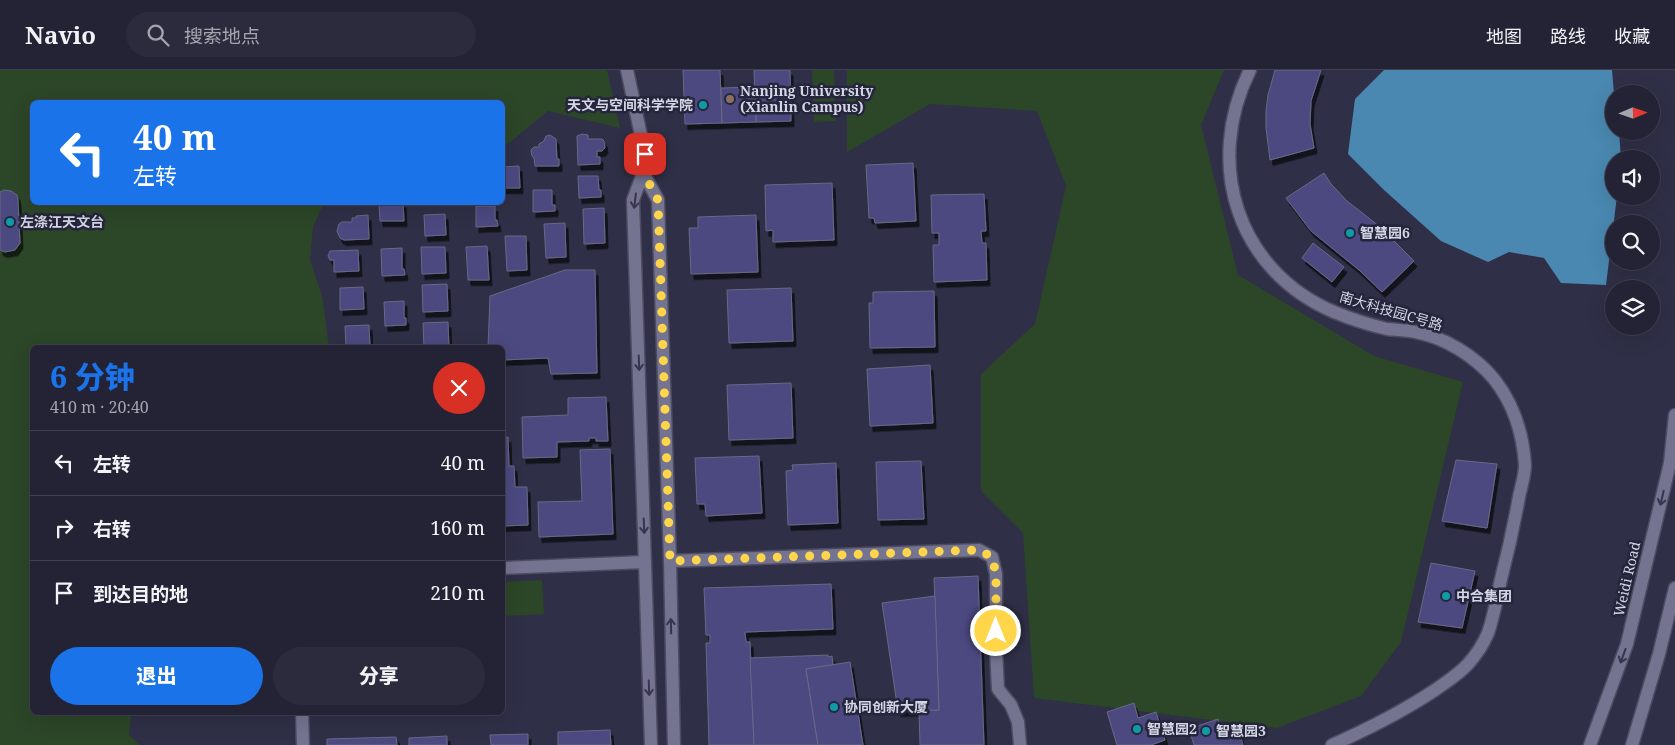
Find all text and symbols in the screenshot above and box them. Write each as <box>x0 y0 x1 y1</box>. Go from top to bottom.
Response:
search box <box>126 12 476 57</box>
text: Navio <box>25 18 96 51</box>
icon: search <box>144 21 172 49</box>
text: 搜索地点 <box>184 23 260 49</box>
text: 地图 <box>1486 24 1522 48</box>
text: 路线 <box>1550 24 1586 48</box>
text: 收藏 <box>1614 24 1650 48</box>
place label: Nanjing University (Xianlin Campus) <box>740 81 874 116</box>
north arrow <box>1605 85 1660 140</box>
map controls <box>1605 85 1660 335</box>
marker: Nanjing University (Xianlin Campus) <box>724 93 736 105</box>
place label: 天文与空间科学学院 <box>567 95 693 114</box>
marker: 天文与空间科学学院 <box>697 99 709 111</box>
text: 40 m <box>133 113 216 160</box>
icon: left <box>50 120 115 185</box>
pin <box>624 133 666 175</box>
icon: arrive <box>631 140 659 168</box>
button: sound <box>1605 150 1660 205</box>
text: 左转 <box>133 160 177 190</box>
one-way arrow <box>630 193 640 209</box>
place label: 左涤江天文台 <box>20 212 104 231</box>
button: search <box>1605 215 1660 270</box>
marker: 左涤江天文台 <box>4 216 16 228</box>
place label: 智慧园6 <box>1360 223 1410 242</box>
marker: 智慧园6 <box>1344 227 1356 239</box>
button: layers <box>1605 280 1660 335</box>
street label: 南大科技园C号路 <box>1337 287 1445 334</box>
one-way arrow <box>634 355 643 371</box>
text: 6 分钟 <box>50 356 135 397</box>
button: close <box>433 362 485 414</box>
text: 410 m · 20:40 <box>50 396 149 418</box>
icon: left <box>50 449 78 477</box>
text: 40 m <box>441 450 485 476</box>
text: 左转 <box>93 451 131 477</box>
one-way arrow <box>1657 489 1666 505</box>
icon: right <box>50 514 78 542</box>
text: 160 m <box>430 515 485 541</box>
text: 右转 <box>93 516 131 542</box>
one-way arrow <box>639 518 649 534</box>
street label: Weidi Road <box>1609 539 1644 618</box>
icon: arrive <box>50 579 78 607</box>
text: 210 m <box>430 580 485 606</box>
text: 到达目的地 <box>93 581 188 607</box>
place label: 中合集团 <box>1456 586 1512 605</box>
marker: 中合集团 <box>1440 590 1452 602</box>
position arrow <box>969 604 1021 656</box>
one-way arrow <box>666 619 676 635</box>
button: 退出 <box>50 647 263 705</box>
button: 分享 <box>273 647 485 705</box>
one-way arrow <box>1618 647 1627 663</box>
one-way arrow <box>645 680 654 696</box>
place label: 协同创新大厦 <box>844 697 928 716</box>
marker: 协同创新大厦 <box>828 701 840 713</box>
place label: 智慧园2 <box>1147 719 1197 738</box>
place label: 智慧园3 <box>1216 721 1266 740</box>
marker: 智慧园2 <box>1131 723 1143 735</box>
marker: 智慧园3 <box>1200 725 1212 737</box>

